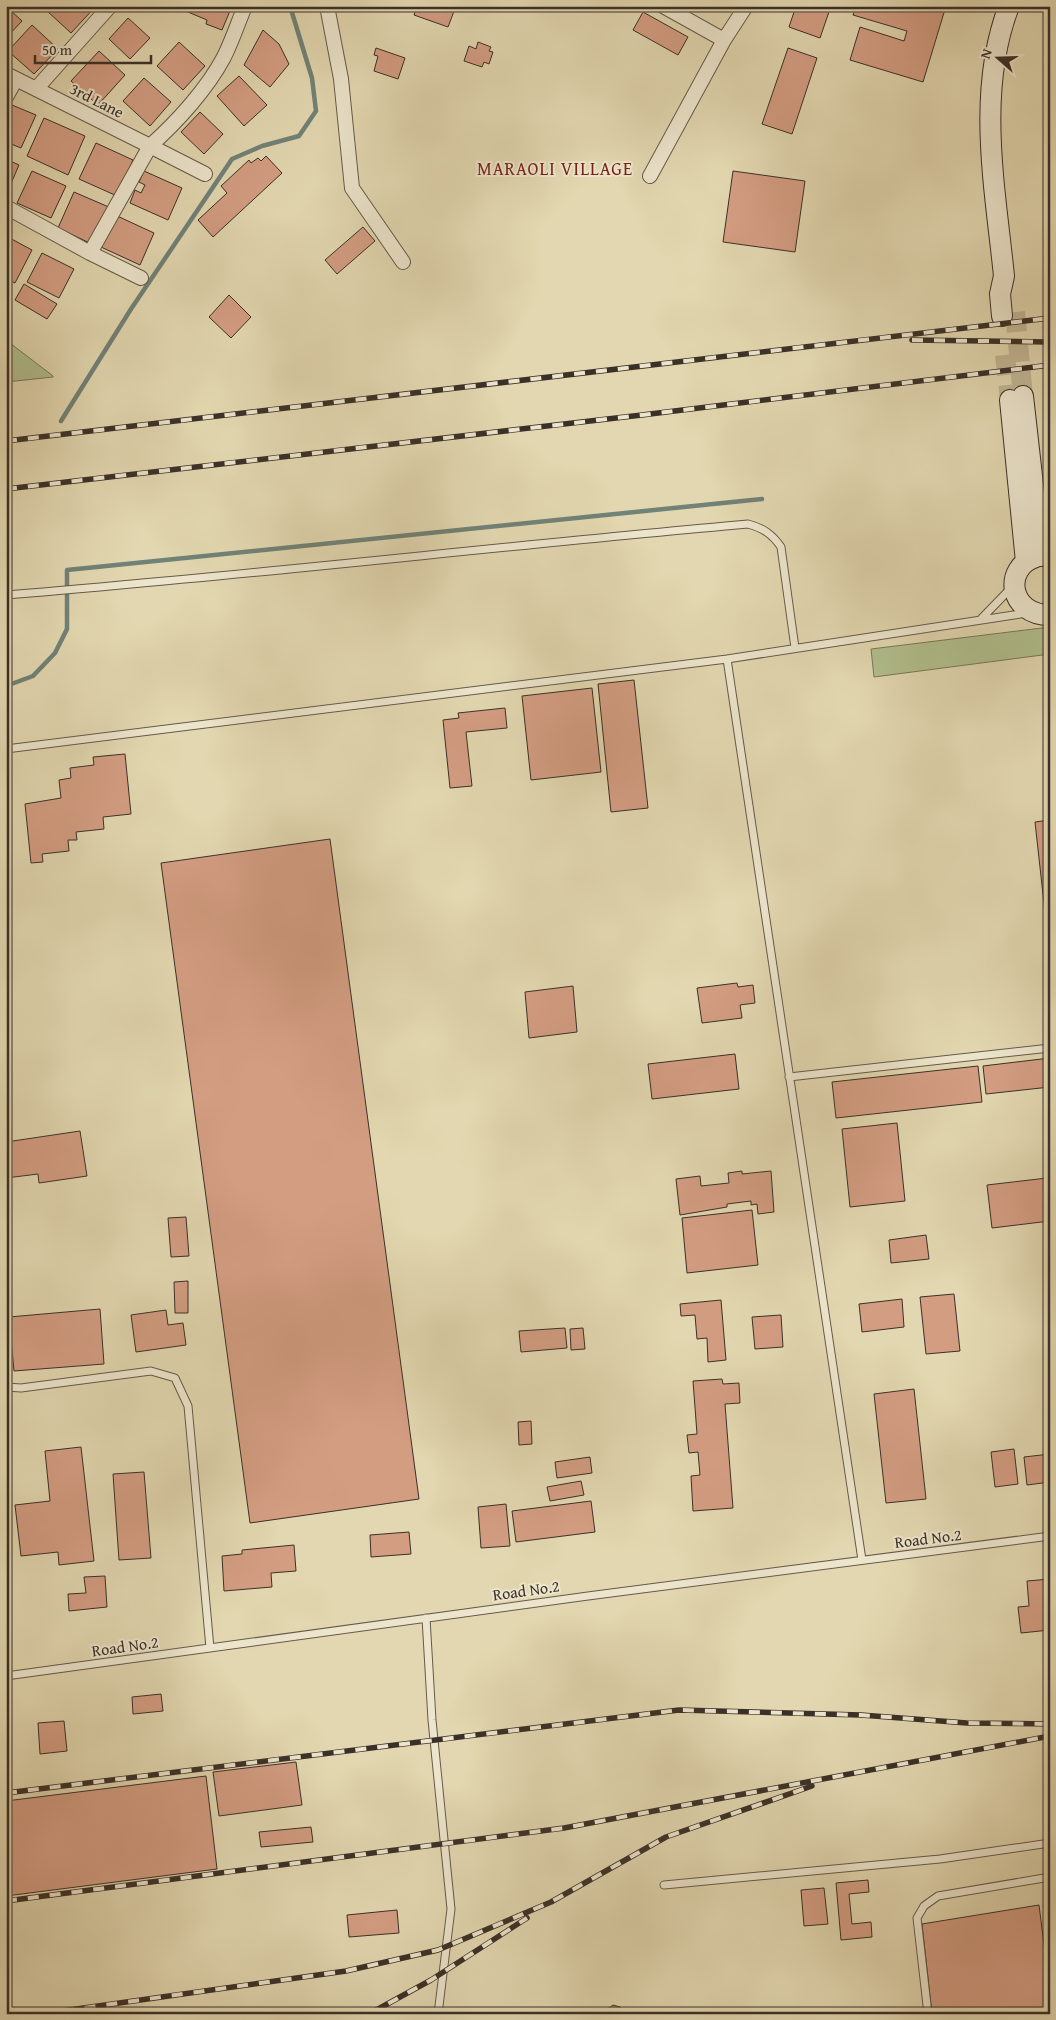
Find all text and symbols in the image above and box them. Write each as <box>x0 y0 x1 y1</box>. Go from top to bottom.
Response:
scale bar <box>35 32 151 64</box>
north arrow <box>974 32 1024 82</box>
text: 50 m <box>42 39 73 60</box>
text: N <box>975 45 997 61</box>
street label: 3rd Lane <box>66 76 128 124</box>
district label: MARAOLI VILLAGE <box>477 155 633 182</box>
street label: Road No.2 <box>893 1522 963 1554</box>
street label: Road No.2 <box>491 1573 561 1607</box>
street label: Road No.2 <box>90 1629 160 1663</box>

